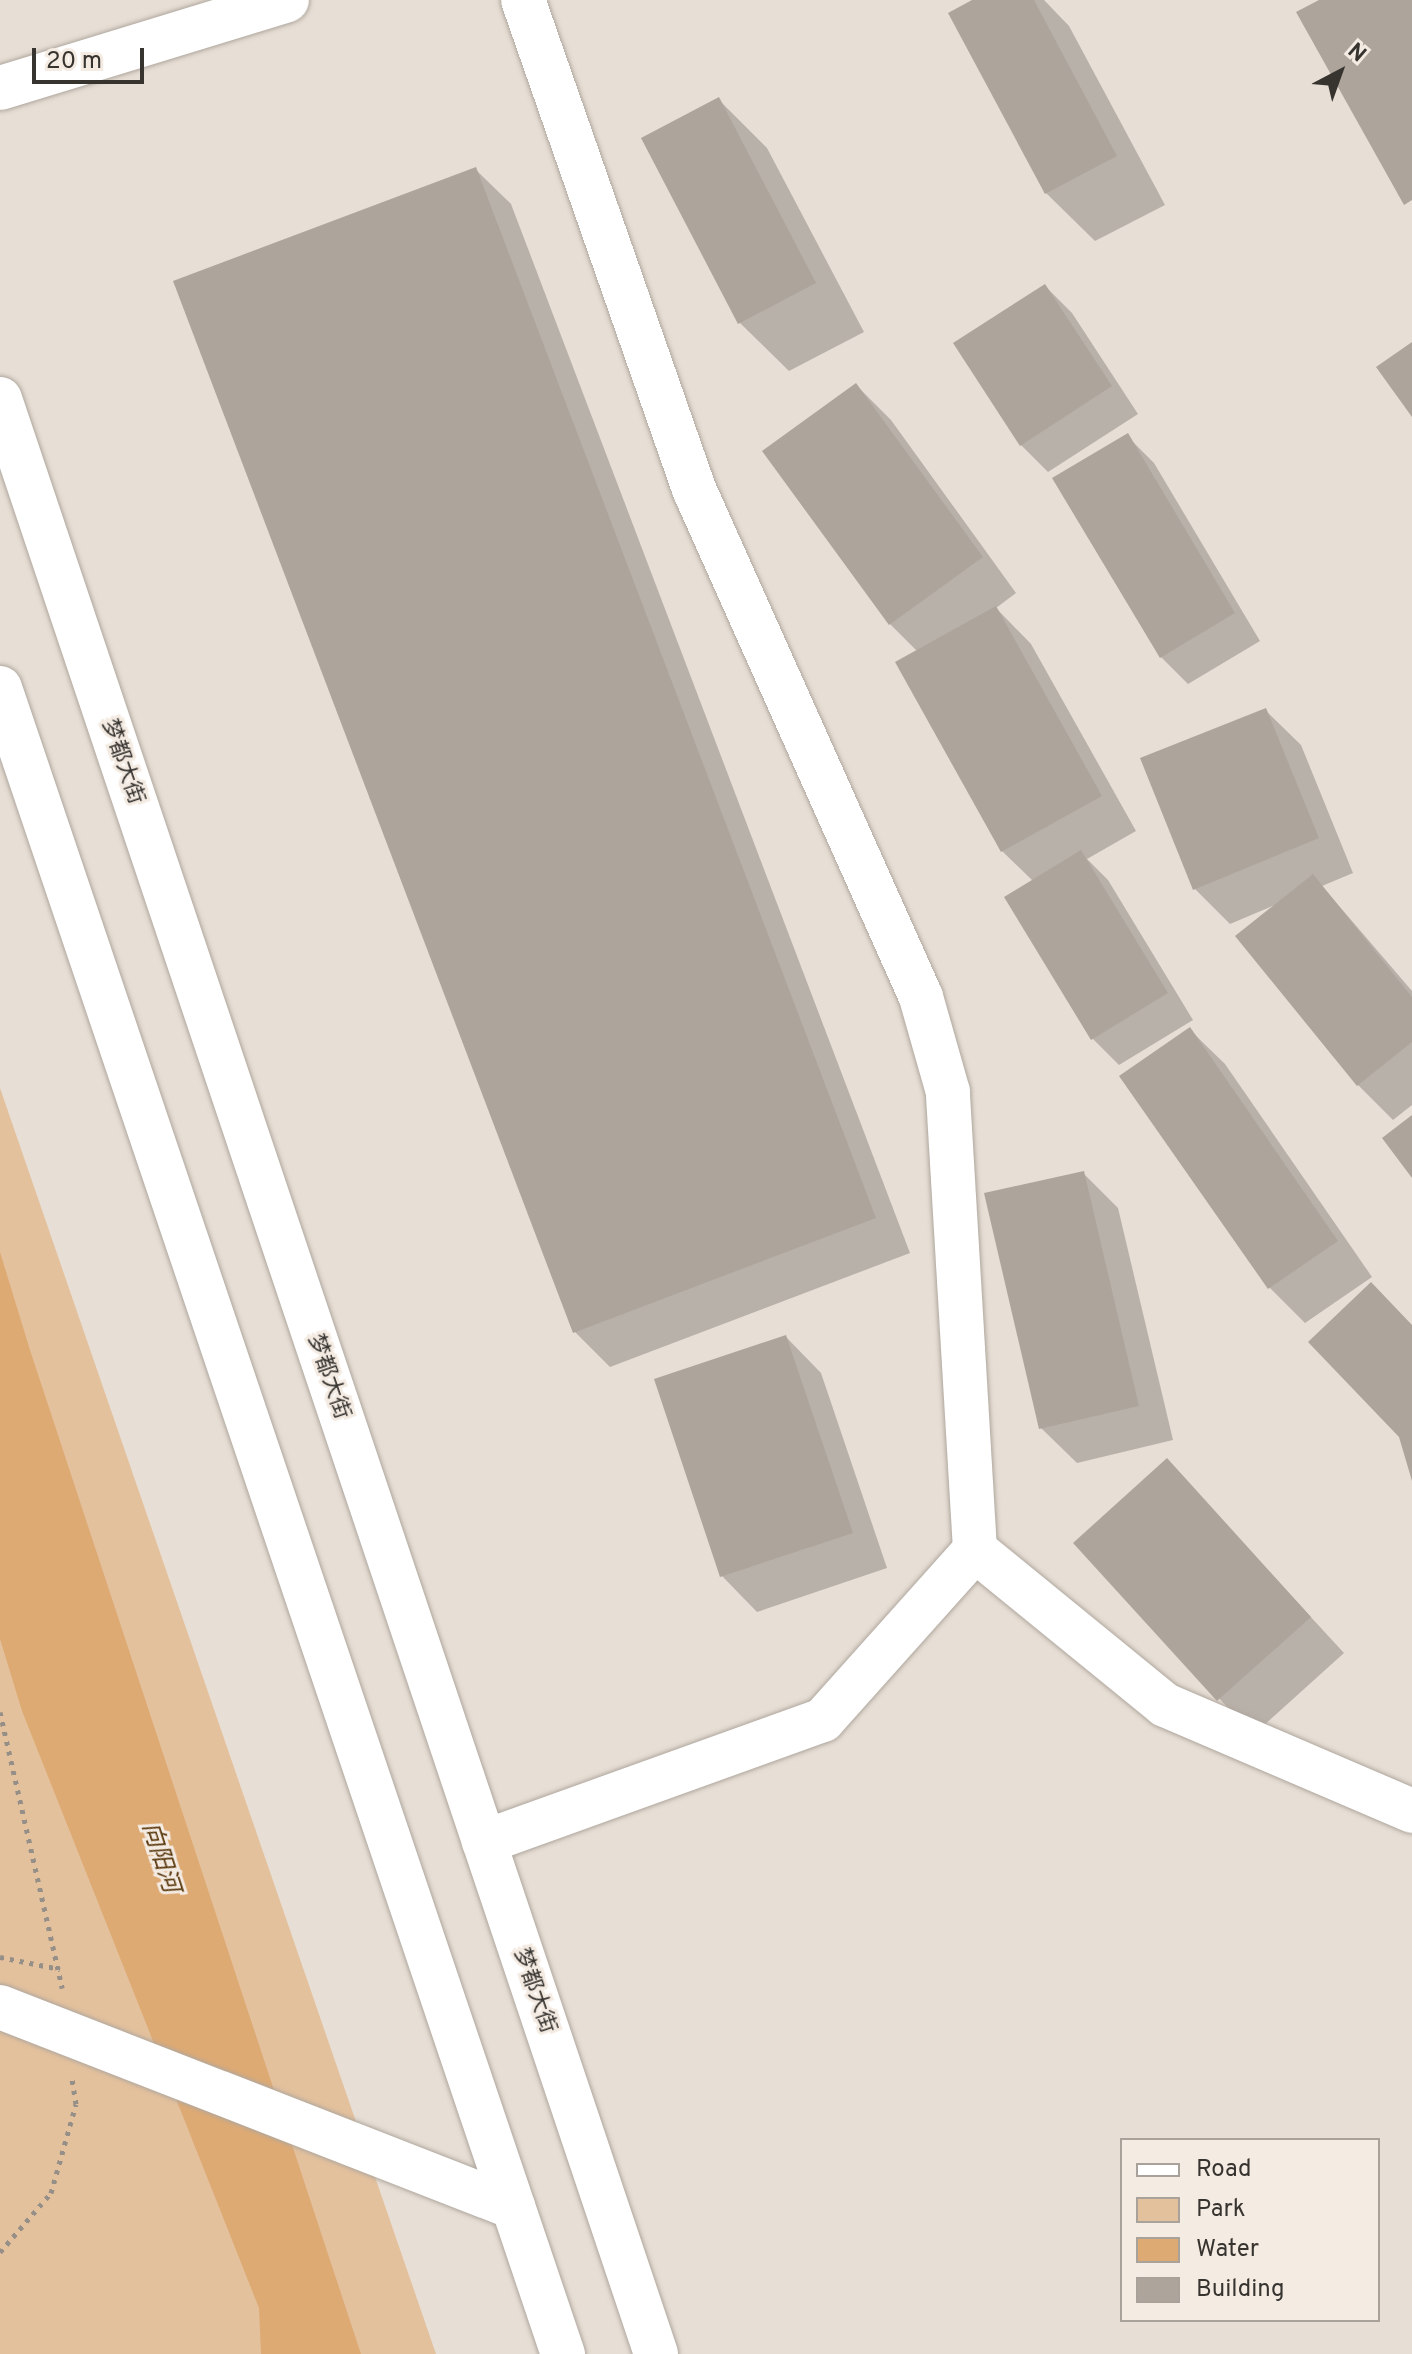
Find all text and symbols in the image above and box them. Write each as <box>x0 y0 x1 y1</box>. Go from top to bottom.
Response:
scale bar <box>36 32 148 82</box>
north arrow <box>1300 32 1380 112</box>
text: N <box>1341 38 1371 69</box>
text: 20 m <box>46 47 102 77</box>
street label: 梦都大街 <box>95 716 149 808</box>
street label: 梦都大街 <box>301 1331 355 1423</box>
water label: 向阳河 <box>134 1819 184 1897</box>
street label: 梦都大街 <box>507 1945 561 2037</box>
legend <box>1120 2138 1380 2322</box>
text: Road <box>1196 2155 1252 2185</box>
text: Park <box>1196 2195 1246 2225</box>
text: Water <box>1196 2235 1259 2265</box>
text: Building <box>1196 2275 1285 2305</box>

